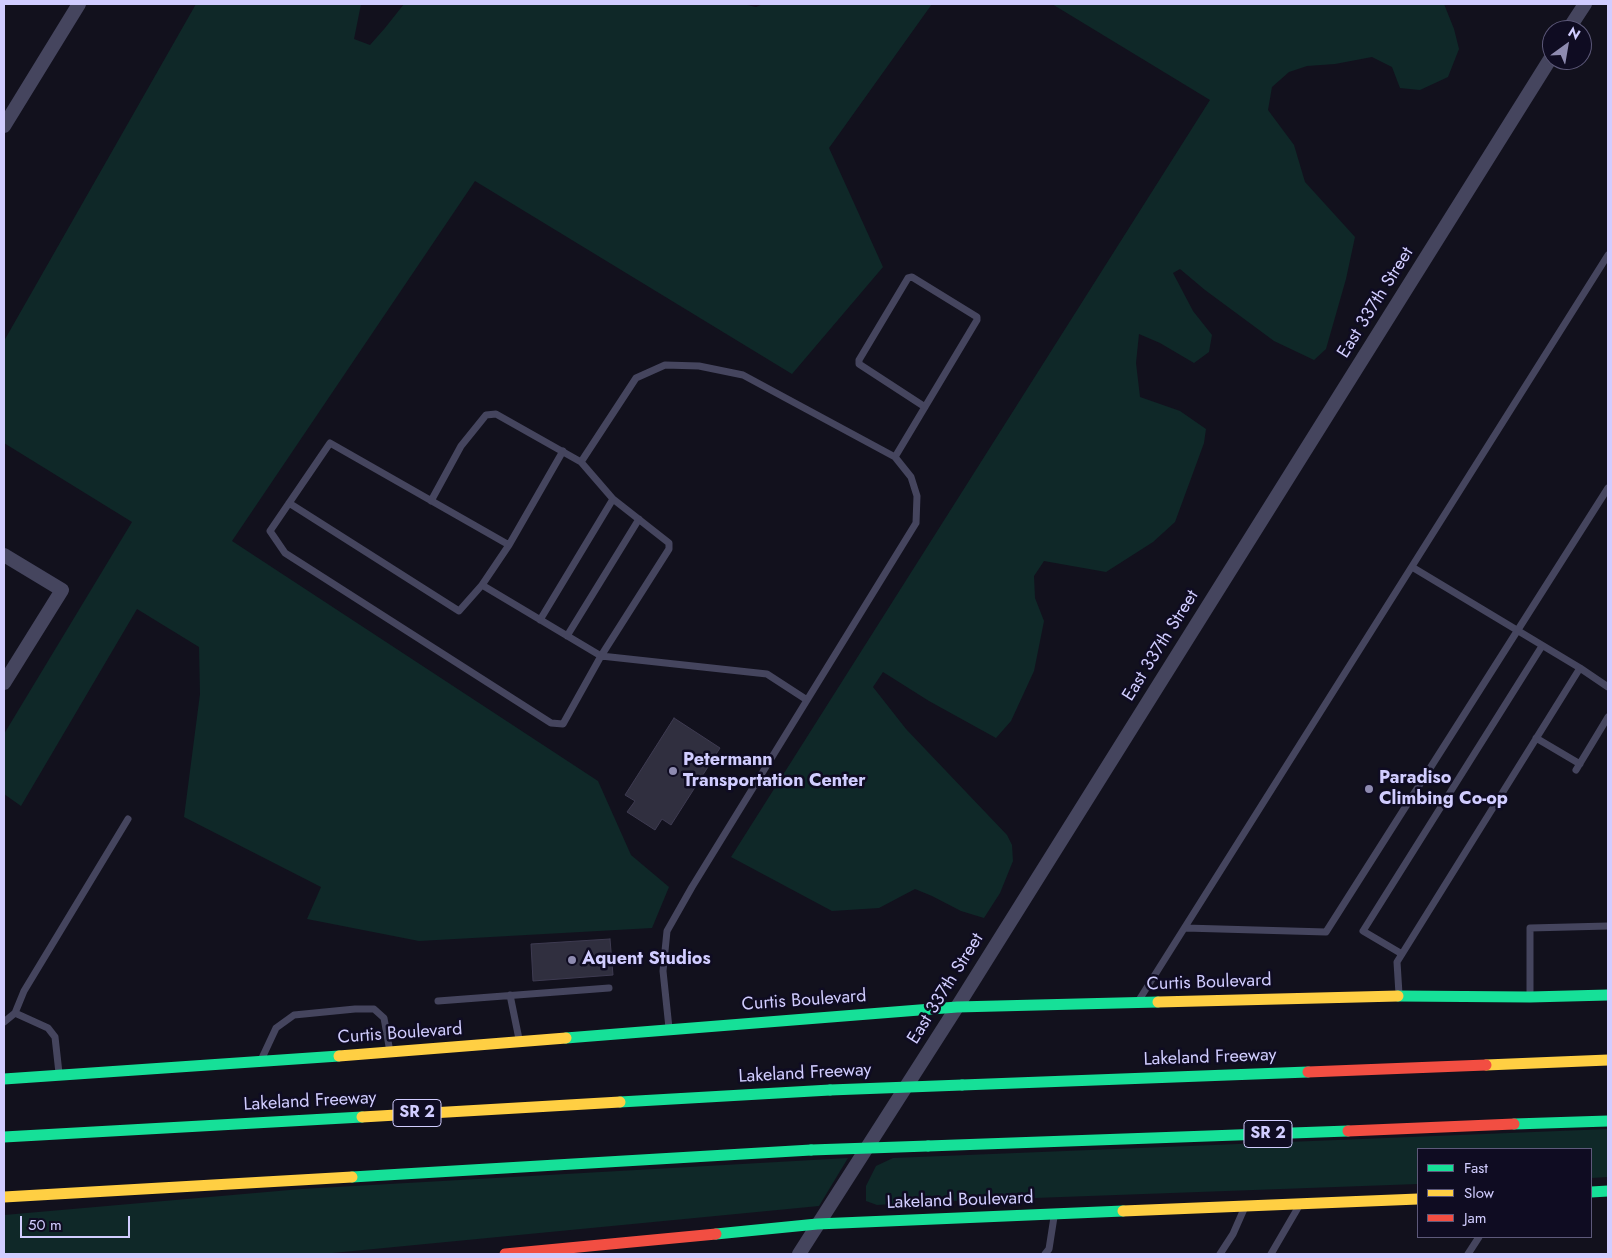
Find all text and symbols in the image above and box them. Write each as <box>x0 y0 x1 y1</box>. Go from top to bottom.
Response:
north arrow <box>1542 20 1592 70</box>
text: N <box>1564 22 1584 45</box>
street label: East 337th Street <box>1333 244 1419 362</box>
street label: East 337th Street <box>1118 587 1204 705</box>
place label: Petermann Transportation Center <box>683 750 866 792</box>
marker: Petermann Transportation Center <box>667 765 679 777</box>
place label: Paradiso Climbing Co-op <box>1379 768 1508 811</box>
marker: Paradiso Climbing Co-op <box>1363 783 1375 795</box>
street label: East 337th Street <box>903 930 989 1048</box>
place label: Aquent Studios <box>582 949 711 971</box>
marker: Aquent Studios <box>566 954 578 966</box>
street label: Curtis Boulevard <box>1146 970 1272 996</box>
street label: Curtis Boulevard <box>741 986 867 1016</box>
street label: Curtis Boulevard <box>337 1019 463 1049</box>
street label: Lakeland Freeway <box>1143 1045 1277 1071</box>
street label: Lakeland Freeway <box>738 1060 872 1088</box>
street label: Lakeland Freeway <box>243 1088 377 1116</box>
road number: SR 2 <box>393 1100 441 1126</box>
road number: SR 2 <box>1244 1120 1292 1148</box>
legend <box>1417 1148 1592 1238</box>
text: Fast <box>1464 1157 1488 1179</box>
text: Slow <box>1464 1182 1494 1204</box>
street label: Lakeland Boulevard <box>886 1188 1034 1214</box>
scale bar <box>22 1206 132 1238</box>
text: Jam <box>1464 1207 1487 1229</box>
text: 50 m <box>28 1214 62 1236</box>

